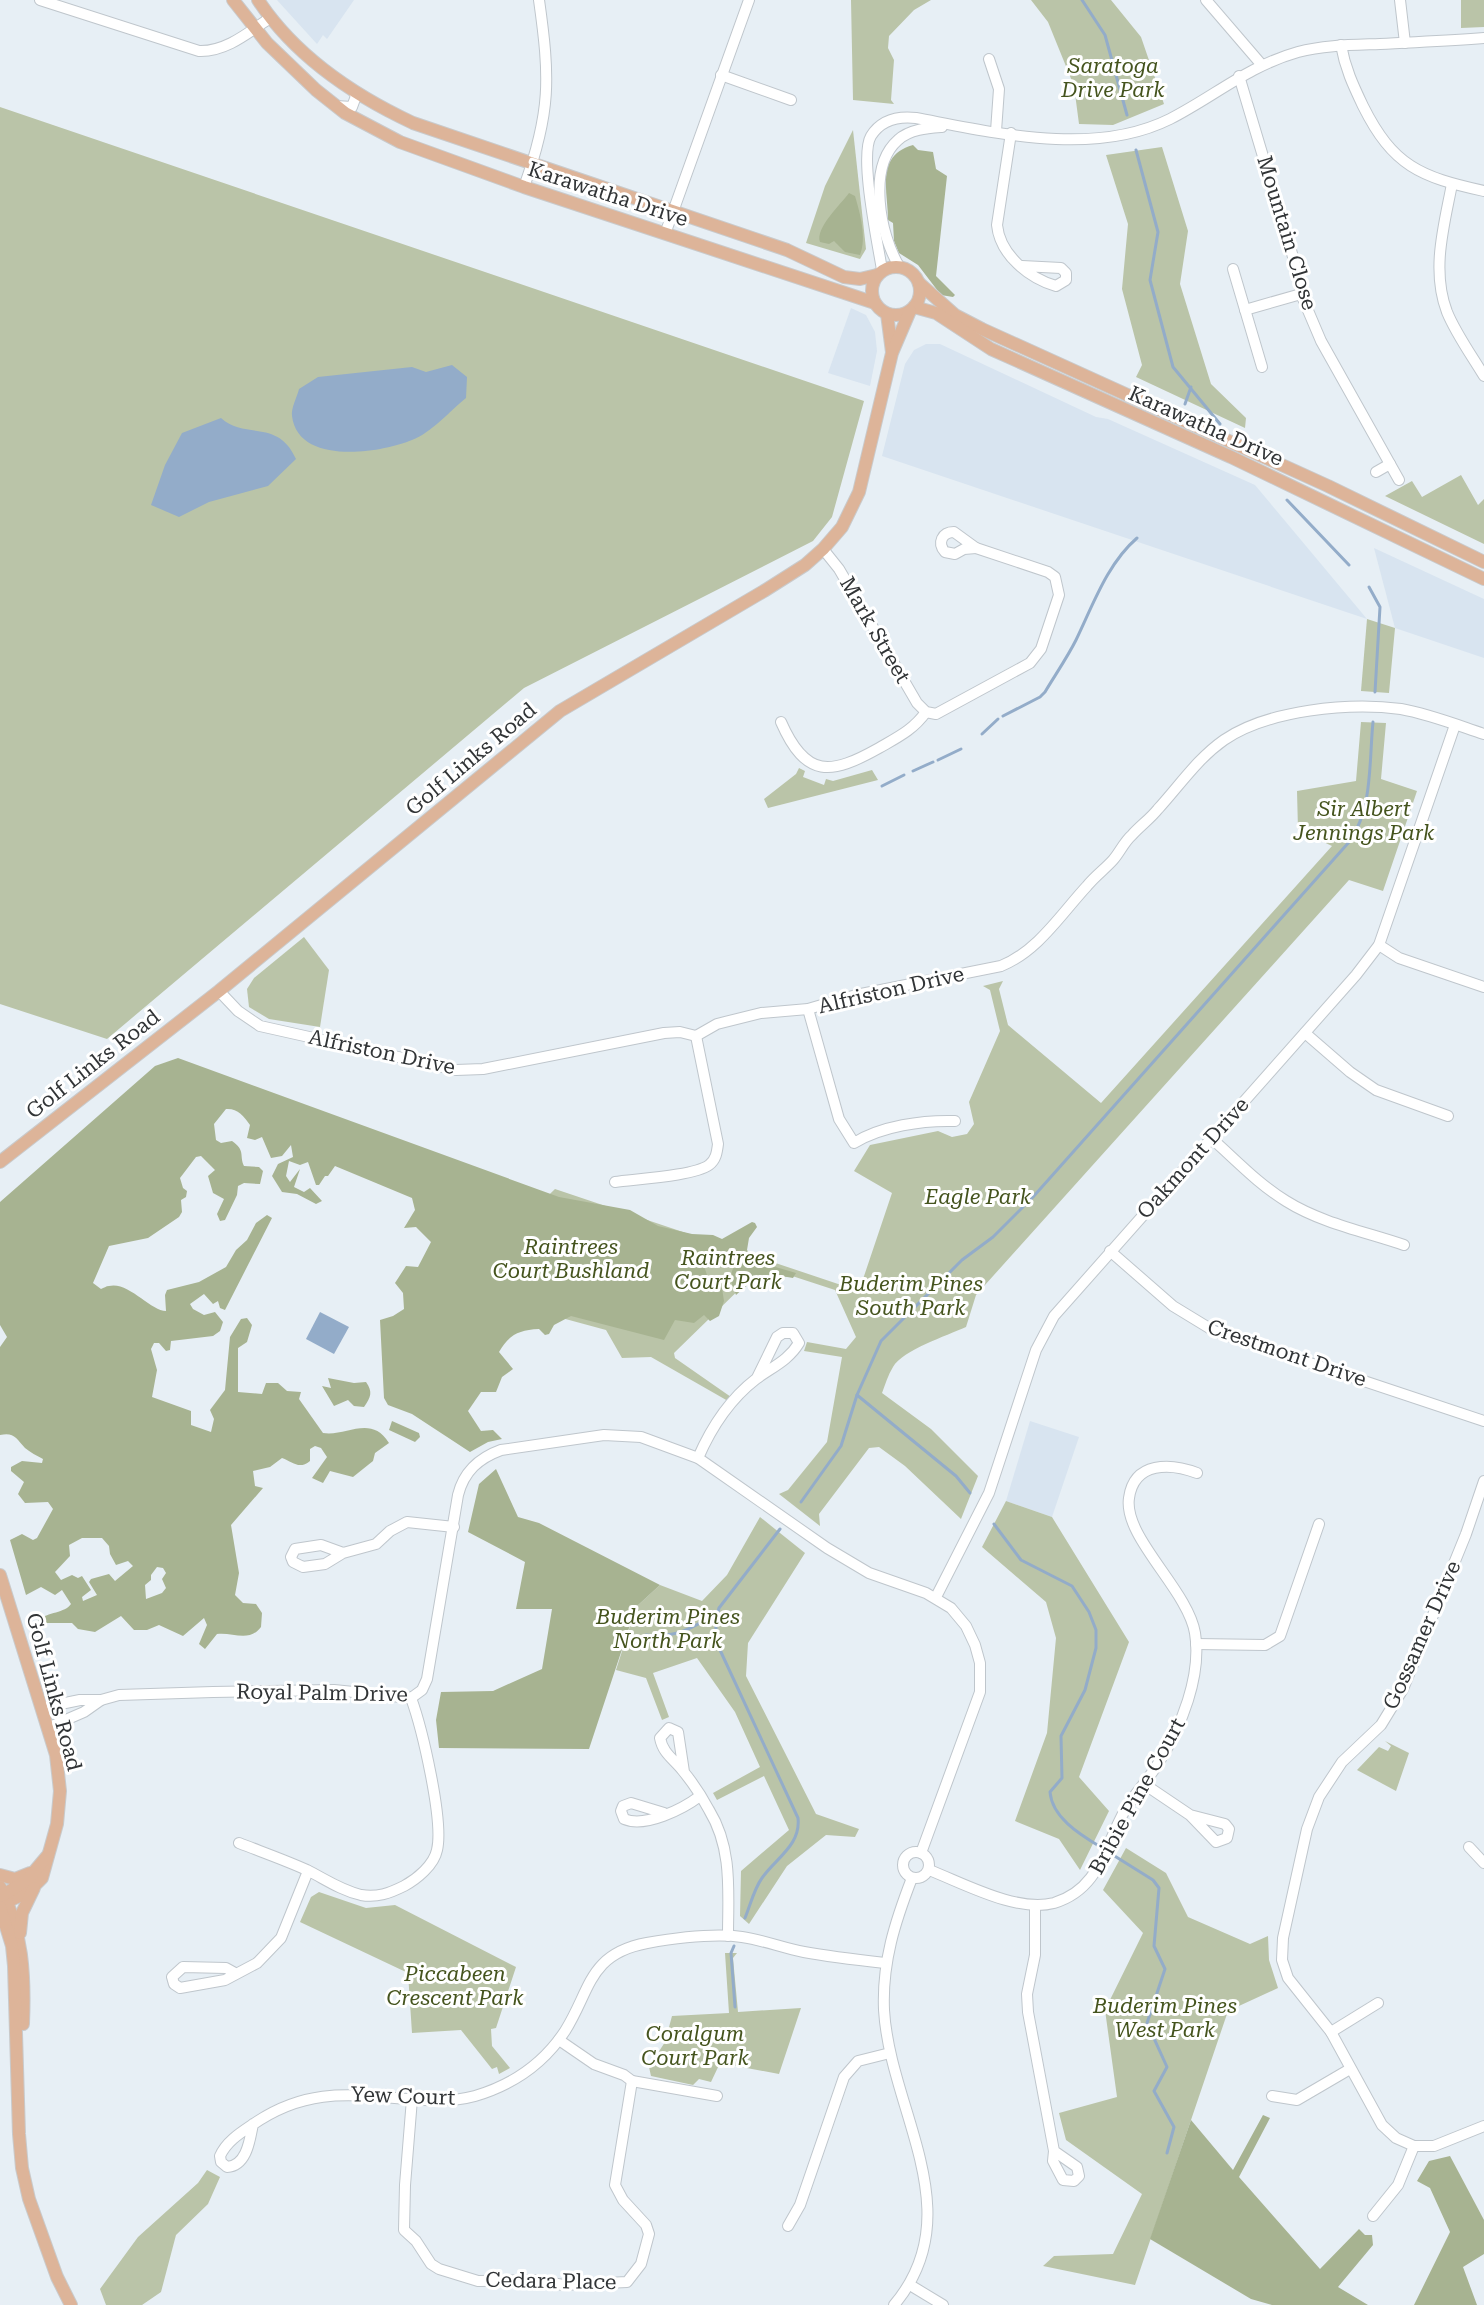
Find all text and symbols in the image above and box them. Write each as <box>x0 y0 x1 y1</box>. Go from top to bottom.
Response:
park label: Saratoga Drive Park <box>1060 54 1165 102</box>
street label: Mountain Close <box>1252 153 1322 313</box>
street label: Karawatha Drive <box>525 157 691 231</box>
street label: Karawatha Drive <box>1125 381 1287 471</box>
street label: Mark Street <box>835 573 915 688</box>
street label: Golf Links Road <box>401 697 541 820</box>
park label: Sir Albert Jennings Park <box>1293 797 1435 845</box>
street label: Alfriston Drive <box>816 962 966 1018</box>
street label: Golf Links Road <box>22 1004 165 1123</box>
street label: Alfriston Drive <box>307 1025 457 1079</box>
street label: Oakmont Drive <box>1132 1092 1254 1224</box>
park label: Eagle Park <box>924 1185 1032 1209</box>
park label: Raintrees Court Bushland <box>493 1235 649 1283</box>
park label: Raintrees Court Park <box>674 1246 782 1294</box>
park label: Buderim Pines South Park <box>838 1272 983 1320</box>
street label: Crestmont Drive <box>1204 1315 1370 1391</box>
street label: Gossamer Drive <box>1378 1557 1466 1713</box>
park label: Buderim Pines North Park <box>595 1605 740 1653</box>
street label: Golf Links Road <box>21 1610 87 1774</box>
street label: Royal Palm Drive <box>236 1680 408 1706</box>
street label: Bribie Pine Court <box>1084 1713 1190 1878</box>
park label: Piccabeen Crescent Park <box>386 1962 524 2010</box>
park label: Buderim Pines West Park <box>1092 1994 1237 2042</box>
park label: Coralgum Court Park <box>641 2022 749 2070</box>
street label: Yew Court <box>350 2082 456 2110</box>
street label: Cedara Place <box>485 2268 617 2294</box>

